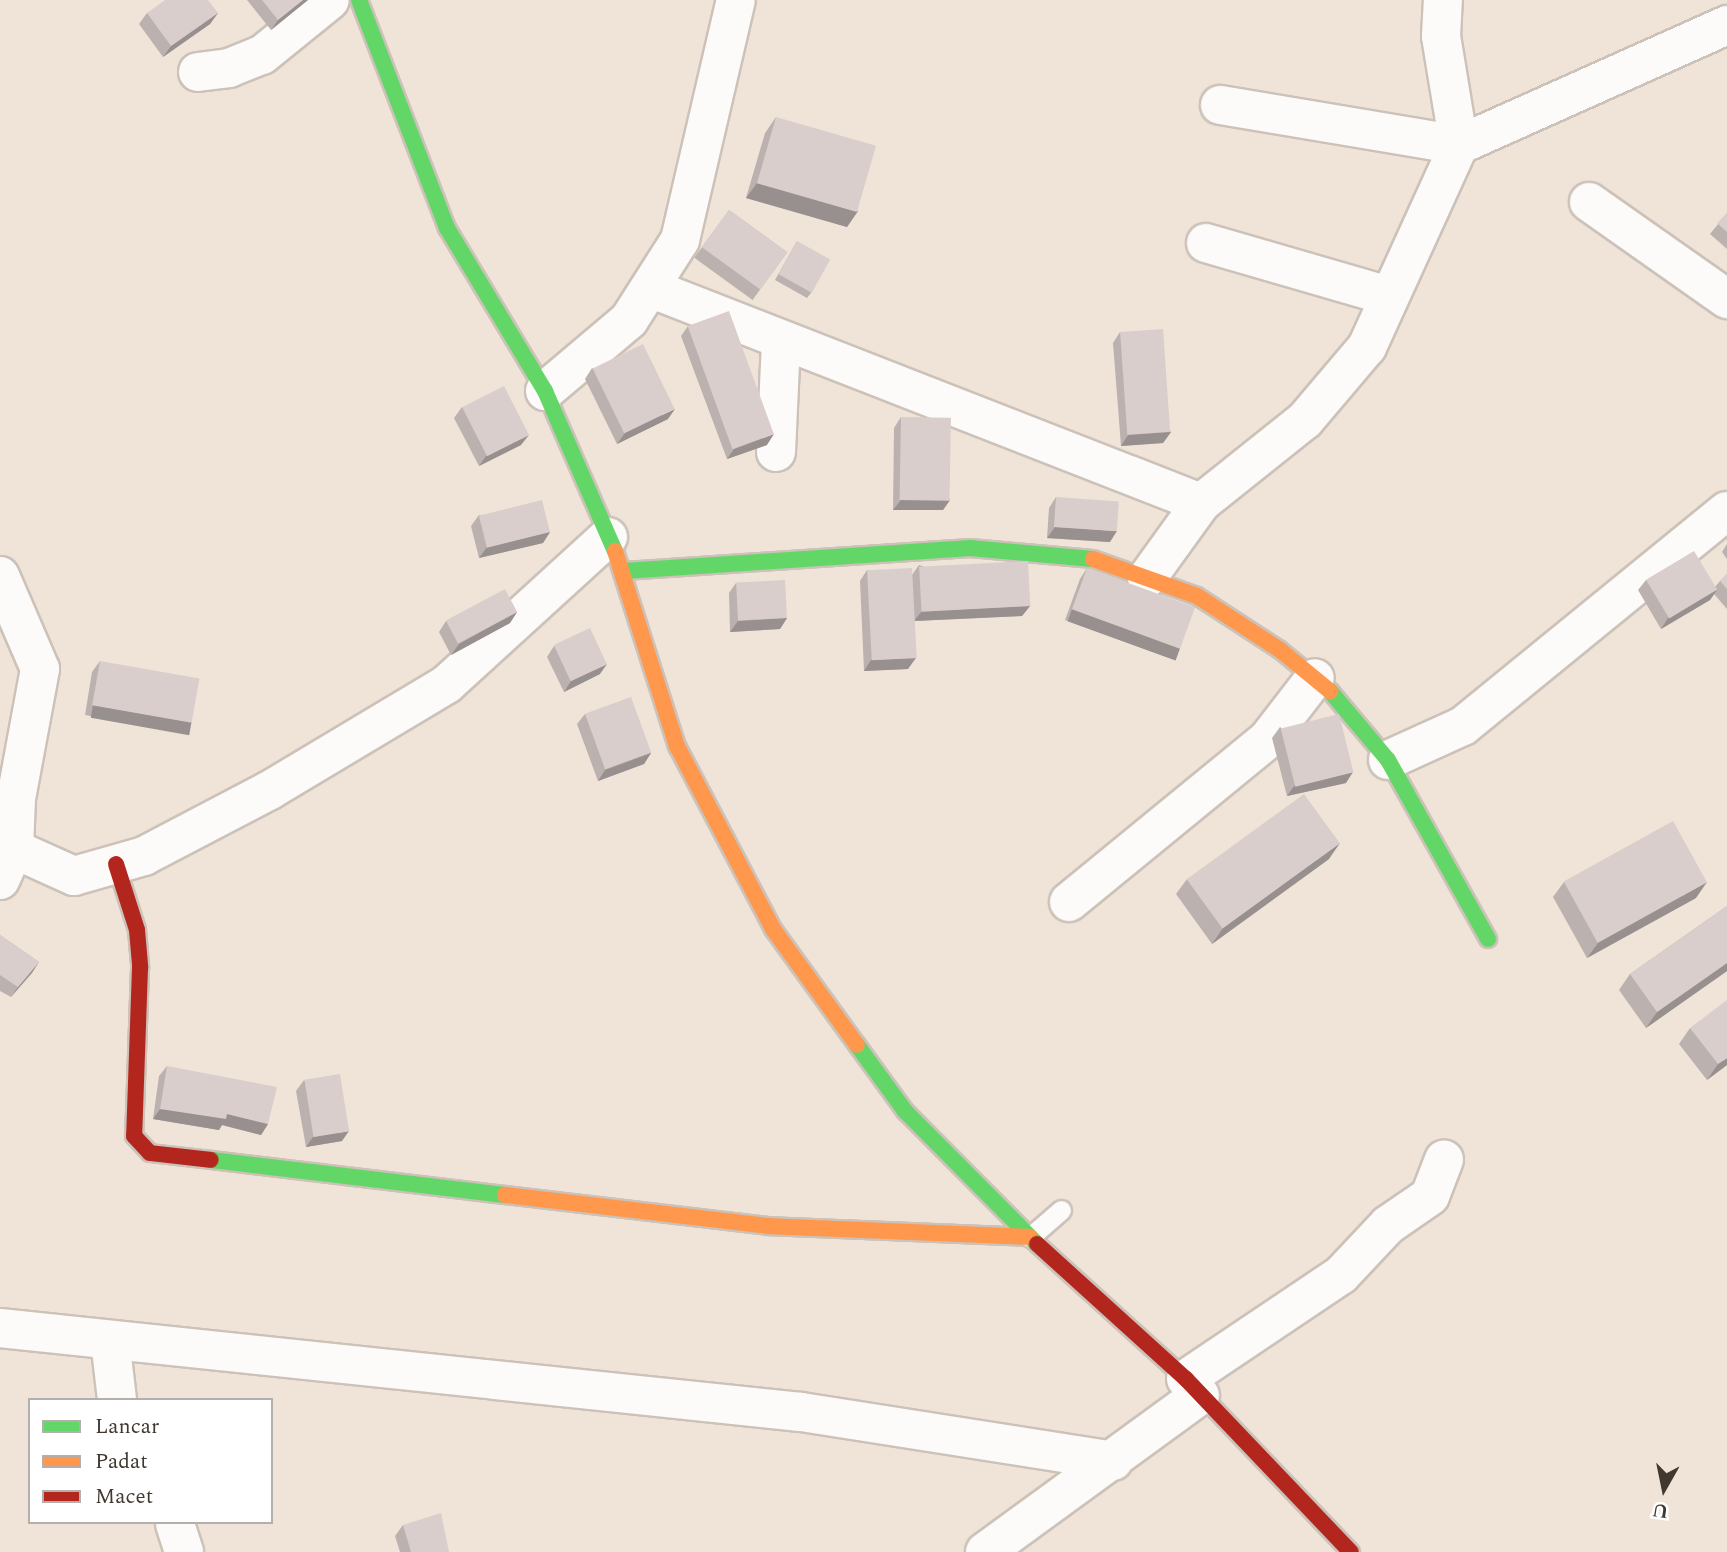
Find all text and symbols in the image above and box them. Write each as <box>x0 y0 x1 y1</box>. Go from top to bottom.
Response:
legend <box>28 1398 273 1524</box>
text: Lancar <box>95 1411 159 1443</box>
text: Padat <box>95 1446 148 1478</box>
north arrow <box>1629 1454 1699 1524</box>
text: Macet <box>95 1481 153 1513</box>
text: U <box>1650 1495 1671 1526</box>

